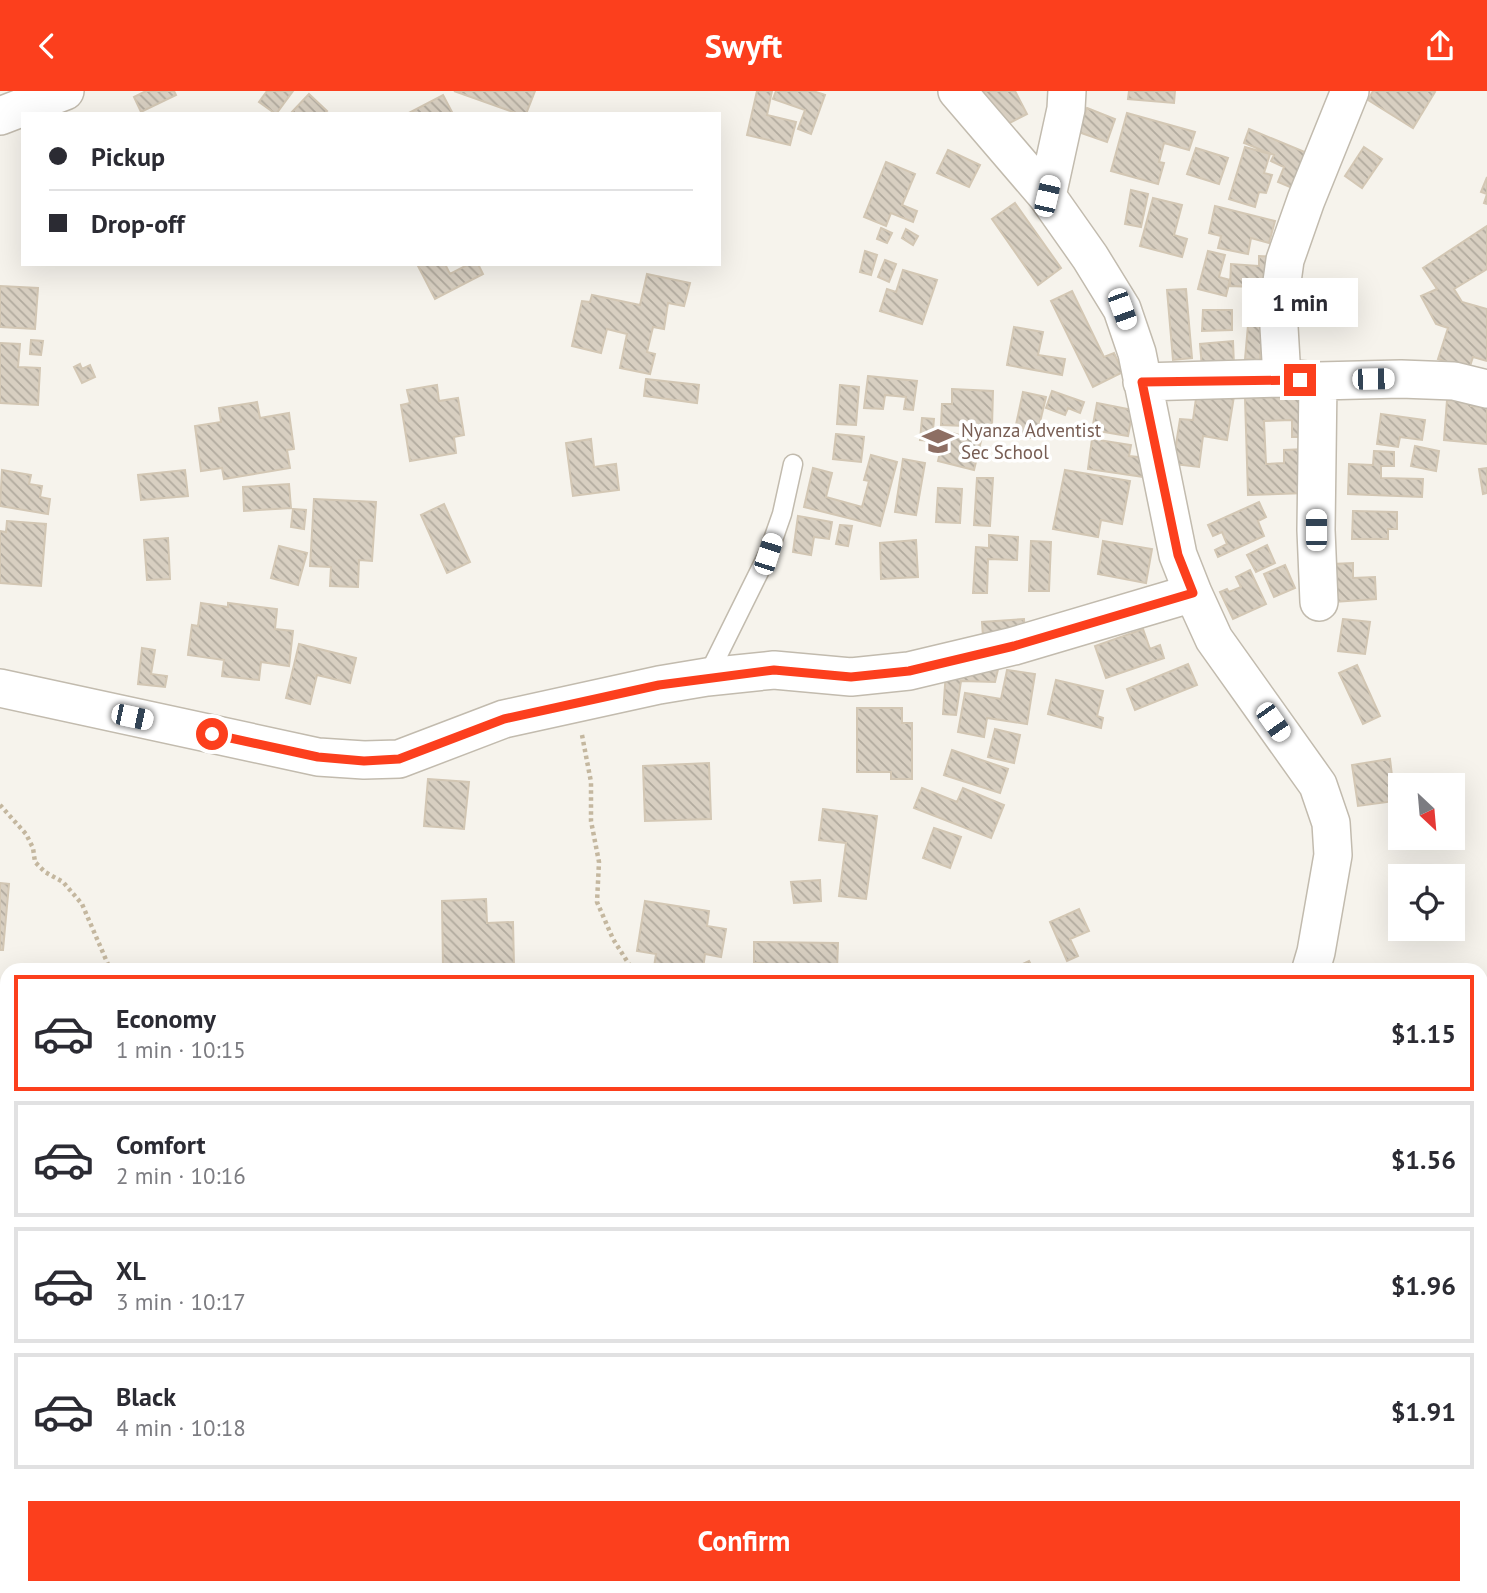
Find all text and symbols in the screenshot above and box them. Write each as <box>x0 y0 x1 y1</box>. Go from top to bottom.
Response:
text: Swyft <box>705 25 782 67</box>
icon: back <box>28 27 66 65</box>
icon: share <box>1421 27 1459 65</box>
text: Pickup <box>91 140 165 173</box>
car <box>1033 173 1062 219</box>
text: Drop-off <box>91 207 185 240</box>
callout: 1 min <box>1242 279 1358 327</box>
car <box>1105 286 1140 332</box>
text: 1 min <box>1272 288 1328 317</box>
route end <box>1284 364 1316 396</box>
car <box>1352 368 1395 390</box>
place label: Nyanza Adventist Sec School <box>961 418 1102 464</box>
school or university icon: Nyanza Adventist Sec School <box>921 424 955 458</box>
car <box>1306 509 1327 551</box>
car <box>752 531 785 577</box>
car <box>1253 699 1294 745</box>
car <box>110 702 155 732</box>
route start <box>196 718 228 750</box>
north arrow <box>1388 773 1465 851</box>
map controls <box>1388 773 1465 941</box>
button: locate <box>1388 864 1465 941</box>
icon: car <box>32 1002 95 1065</box>
text: Economy <box>116 1002 216 1035</box>
text: $1.15 <box>1391 1017 1456 1050</box>
text: 1 min · 10:15 <box>116 1035 246 1064</box>
icon: car <box>32 1128 95 1191</box>
text: Comfort <box>116 1128 206 1161</box>
text: $1.56 <box>1391 1143 1456 1176</box>
text: 2 min · 10:16 <box>116 1161 246 1190</box>
icon: car <box>32 1254 95 1317</box>
text: XL <box>116 1254 146 1287</box>
text: $1.96 <box>1391 1269 1456 1302</box>
text: 3 min · 10:17 <box>116 1287 246 1316</box>
icon: car <box>32 1380 95 1443</box>
text: Black <box>116 1380 176 1413</box>
text: $1.91 <box>1391 1395 1456 1428</box>
text: 4 min · 10:18 <box>116 1413 246 1442</box>
button: Confirm <box>28 1501 1460 1581</box>

